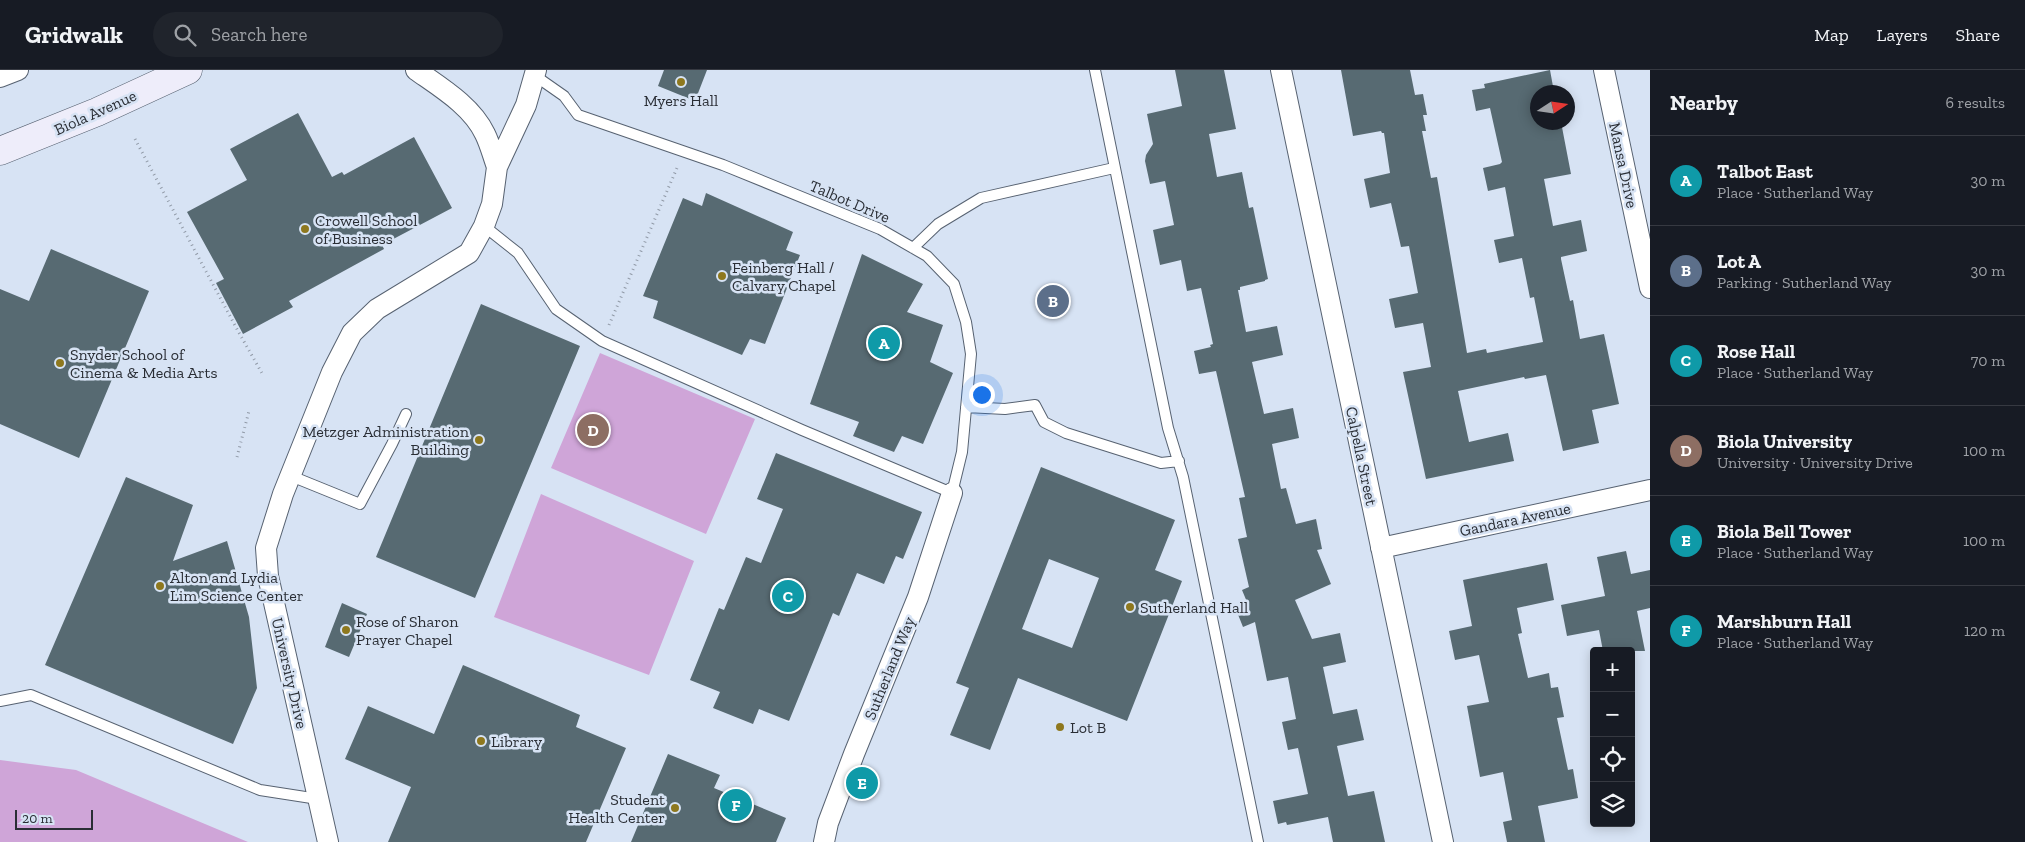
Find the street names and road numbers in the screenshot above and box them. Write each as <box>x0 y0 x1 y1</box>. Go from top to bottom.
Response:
street label: Biola Avenue <box>51 86 139 139</box>
street label: Mansa Drive <box>1605 121 1642 210</box>
street label: Talbot Drive <box>807 176 893 227</box>
street label: Calpella Street <box>1342 405 1381 507</box>
street label: Gandara Avenue <box>1458 498 1572 541</box>
street label: Sutherland Way <box>860 613 919 722</box>
street label: University Drive <box>268 616 311 730</box>

